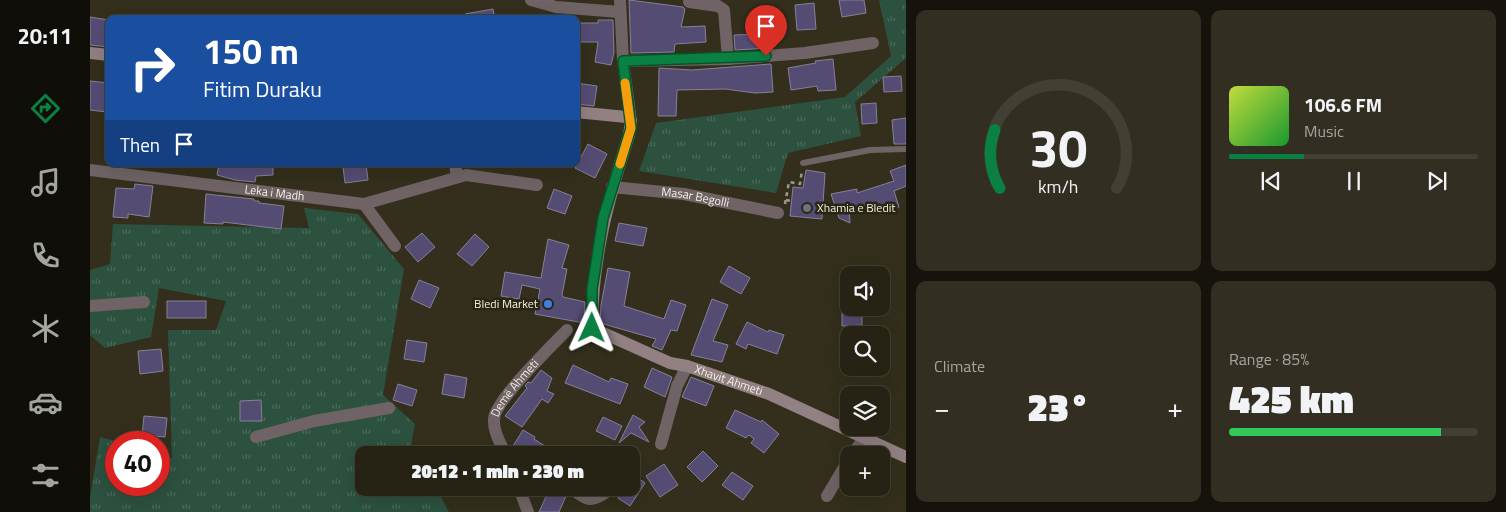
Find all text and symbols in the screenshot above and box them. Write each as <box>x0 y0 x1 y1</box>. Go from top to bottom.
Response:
pin <box>745 5 787 56</box>
icon: arrive <box>752 12 780 40</box>
text: 20:11 <box>18 19 72 53</box>
text: 150 m <box>203 24 299 78</box>
icon: right <box>120 35 185 100</box>
text: Fitim Duraku <box>203 72 322 106</box>
text: 106.6 FM <box>1304 90 1382 119</box>
icon: directions <box>28 91 63 126</box>
text: 30 <box>1029 108 1088 187</box>
text: Music <box>1304 119 1344 143</box>
text: Then <box>120 130 160 159</box>
icon: arrive <box>170 130 198 158</box>
icon: music <box>28 165 63 200</box>
icon: previous <box>1257 167 1285 195</box>
icon: pause <box>1340 167 1368 195</box>
icon: next <box>1423 167 1451 195</box>
text: km/h <box>1038 173 1079 200</box>
street label: Leka i Madh <box>244 179 306 206</box>
street label: Masar Begolli <box>661 182 731 212</box>
place label: Xhamia e Bledit <box>817 198 896 217</box>
marker: Xhamia e Bledit <box>801 202 813 214</box>
icon: phone <box>28 238 63 273</box>
map controls <box>840 266 890 496</box>
button: sound <box>840 266 890 316</box>
place label: Bledi Market <box>474 294 539 313</box>
marker: Bledi Market <box>542 298 554 310</box>
position arrow <box>565 301 617 353</box>
icon: climate <box>28 311 63 346</box>
button: search <box>840 326 890 376</box>
text: Range · 85% <box>1229 347 1309 371</box>
street label: Demë Ahmeti <box>485 354 543 420</box>
text: Climate <box>934 354 985 378</box>
street label: Xhavit Ahmeti <box>692 359 766 400</box>
text: 425 km <box>1229 370 1354 428</box>
text: 23° <box>1027 378 1090 436</box>
icon: car <box>28 385 63 420</box>
button: layers <box>840 386 890 436</box>
text: − <box>934 386 950 429</box>
text: + <box>1167 386 1183 429</box>
speed limit sign: 40 <box>105 431 170 496</box>
button: + <box>840 446 890 496</box>
text: 20:12 · 1 min · 230 m <box>411 456 584 485</box>
icon: filters <box>28 458 63 493</box>

